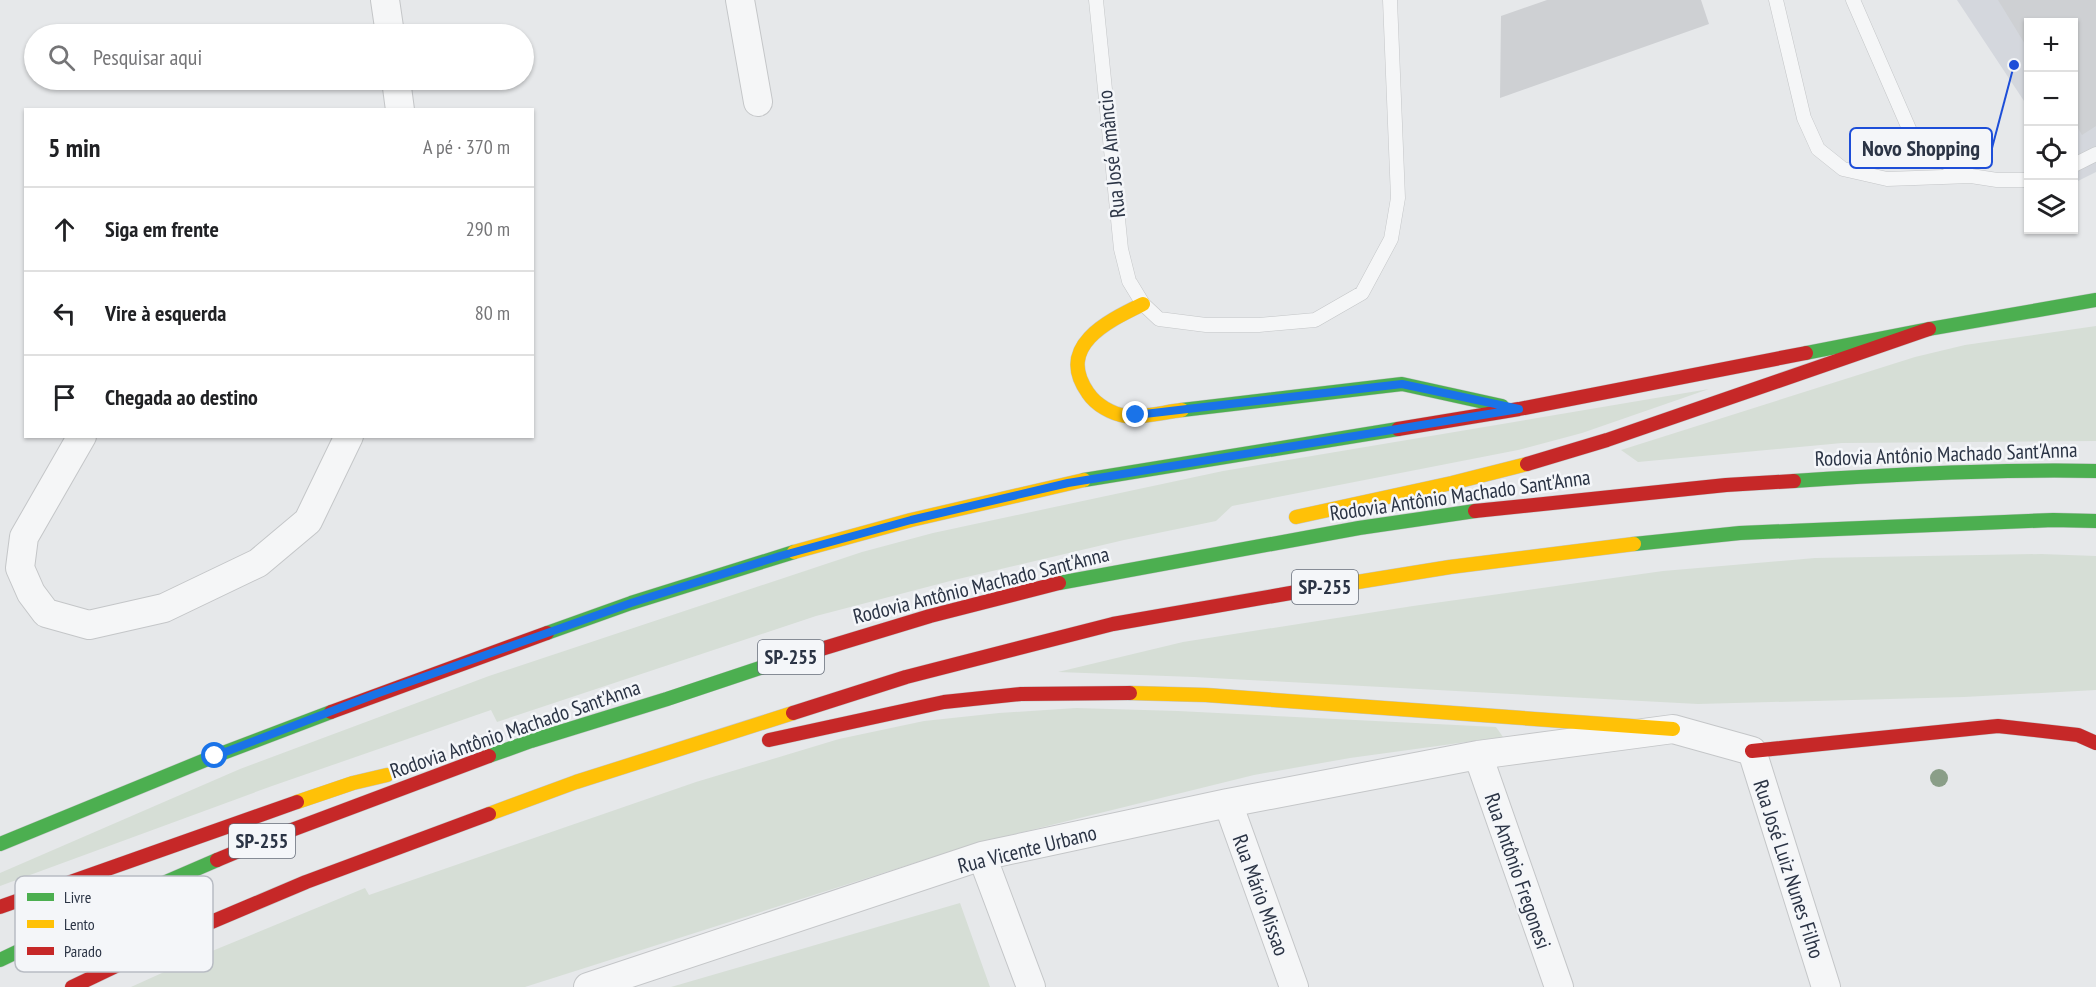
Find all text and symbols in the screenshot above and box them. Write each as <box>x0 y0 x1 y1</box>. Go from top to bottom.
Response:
map controls <box>2024 18 2078 234</box>
button: + <box>2024 18 2078 72</box>
search box <box>24 24 534 90</box>
icon: search <box>45 41 78 74</box>
text: Pesquisar aqui <box>93 43 202 71</box>
button: − <box>2024 72 2078 126</box>
street label: Rua José Amâncio <box>1091 89 1131 219</box>
button: locate <box>2024 126 2078 180</box>
callout: Novo Shopping <box>1850 128 1992 168</box>
text: 5 min <box>48 131 101 164</box>
text: A pé · 370 m <box>423 134 510 160</box>
text: Novo Shopping <box>1862 134 1980 162</box>
button: layers <box>2024 180 2078 234</box>
icon: ahead <box>48 213 81 246</box>
text: Siga em frente <box>105 215 219 243</box>
text: 290 m <box>466 216 510 242</box>
icon: left <box>48 297 81 330</box>
text: Vire à esquerda <box>105 299 226 327</box>
text: 80 m <box>475 300 510 326</box>
icon: arrive <box>48 381 81 414</box>
text: Chegada ao destino <box>105 383 258 411</box>
route end <box>1122 401 1148 427</box>
street label: Rodovia Antônio Machado Sant'Anna <box>1814 436 2078 472</box>
street label: Rodovia Antônio Machado Sant'Anna <box>1328 463 1592 527</box>
street label: Rodovia Antônio Machado Sant'Anna <box>850 540 1112 630</box>
road number: SP-255 <box>1292 570 1358 604</box>
road number: SP-255 <box>758 640 824 674</box>
street label: Rodovia Antônio Machado Sant'Anna <box>386 673 644 785</box>
route start <box>201 742 227 768</box>
street label: Rua José Luiz Nunes Filho <box>1747 776 1831 962</box>
street label: Rua Antônio Fregonesi <box>1479 789 1557 953</box>
street label: Rua Vicente Urbano <box>955 819 1099 879</box>
road number: SP-255 <box>229 824 295 858</box>
street label: Rua Mário Missao <box>1227 831 1295 959</box>
legend <box>15 876 213 972</box>
text: Livre <box>64 887 91 907</box>
text: Lento <box>64 914 95 934</box>
text: Parado <box>64 941 102 961</box>

